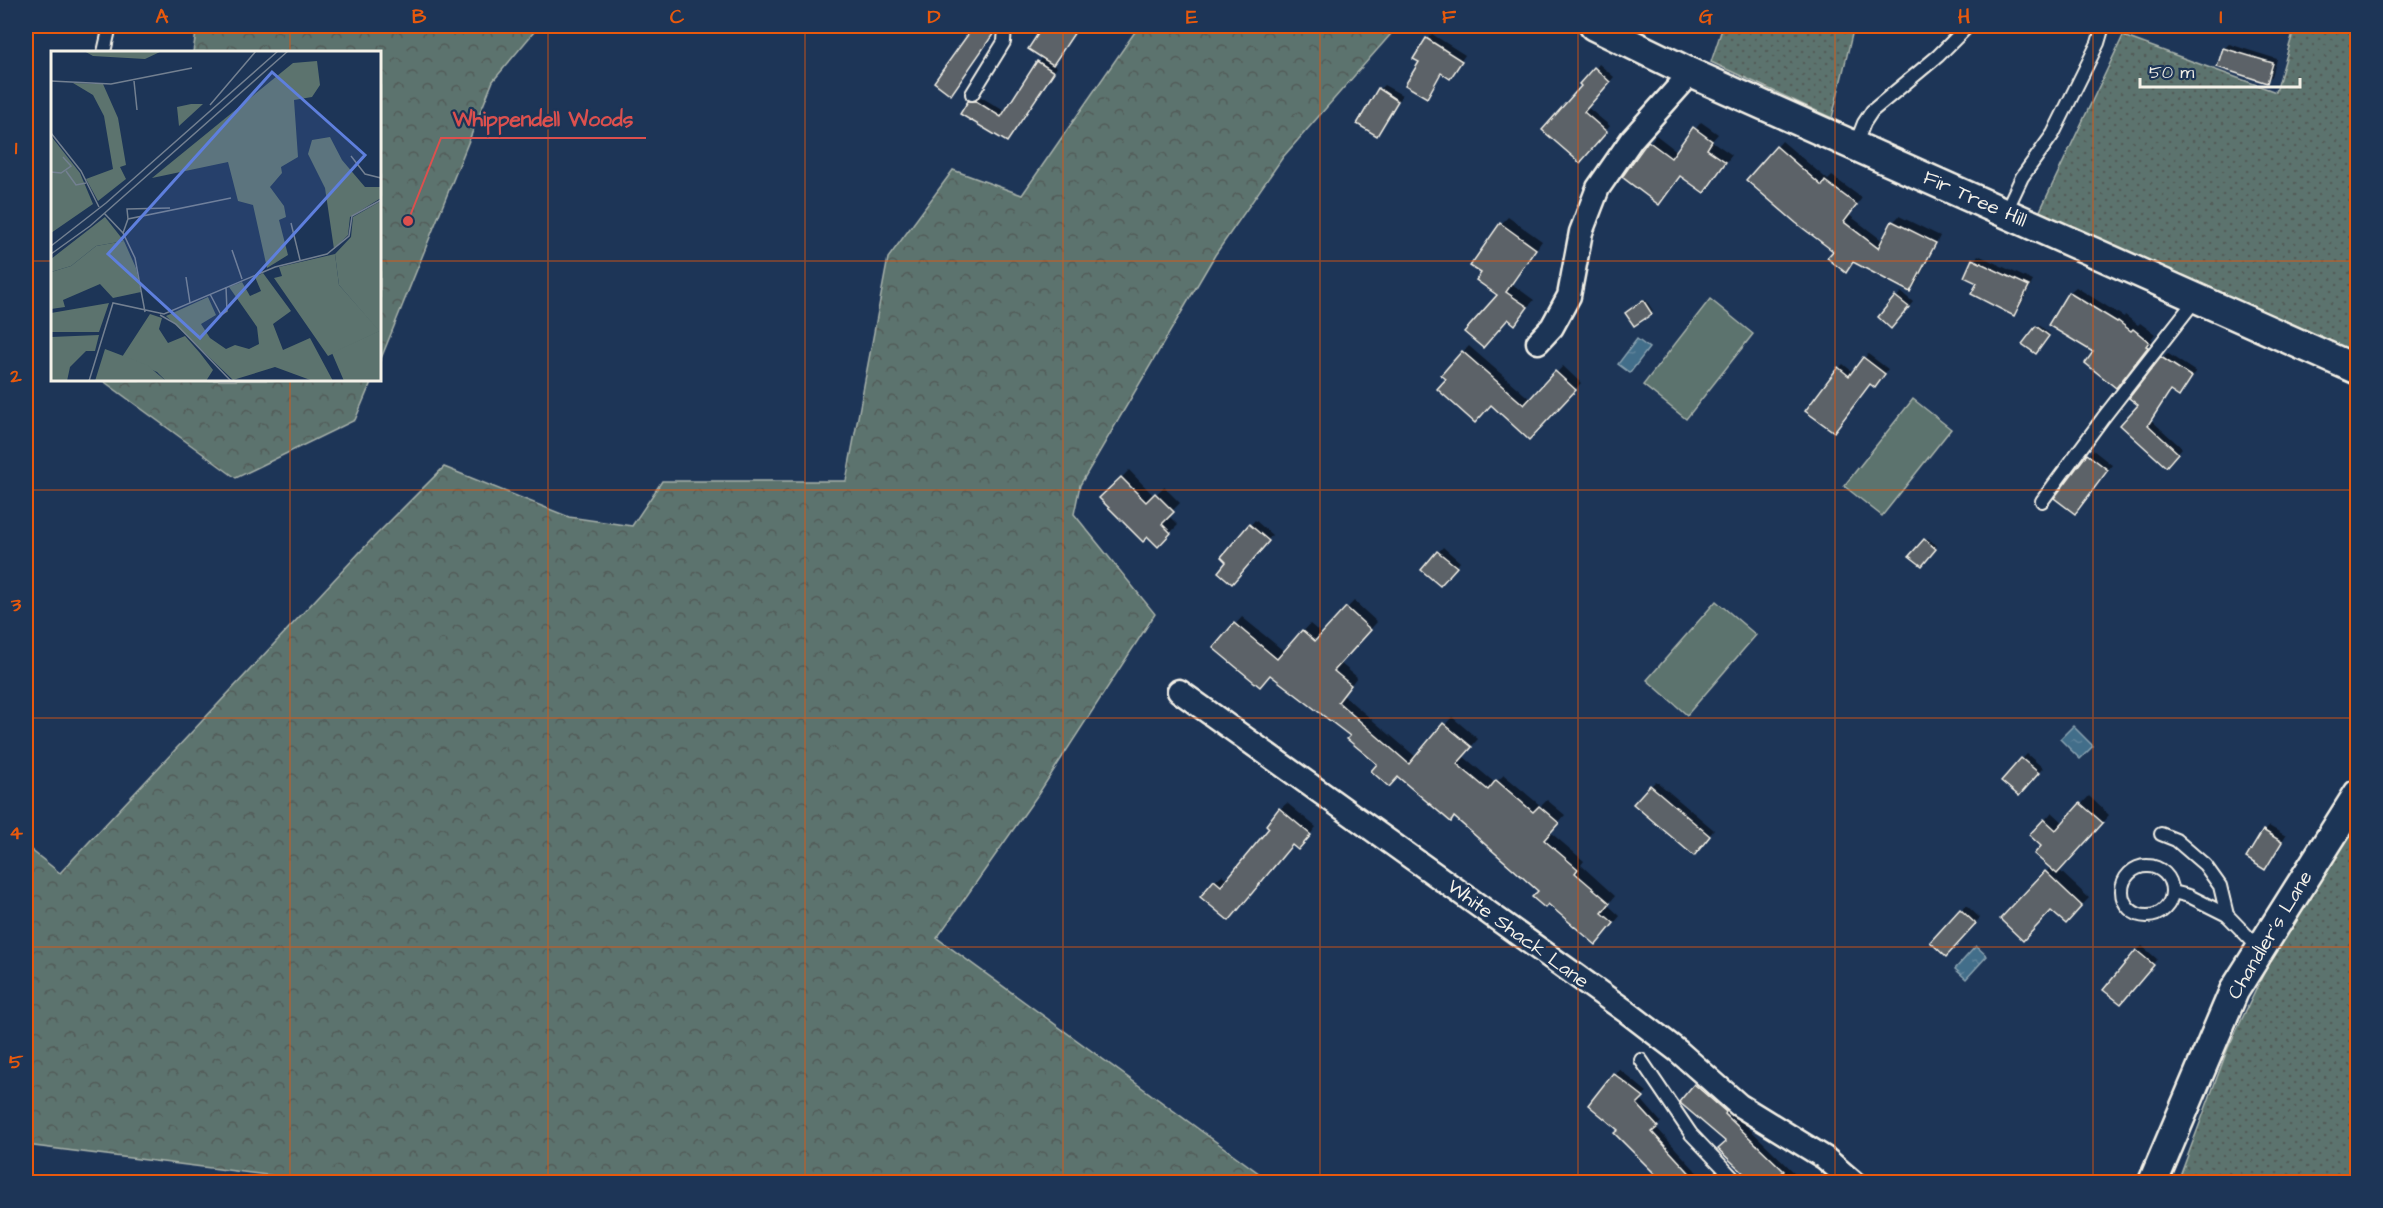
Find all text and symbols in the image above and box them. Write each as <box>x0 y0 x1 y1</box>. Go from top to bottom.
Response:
text: A <box>156 3 169 31</box>
text: B <box>412 3 427 31</box>
text: C <box>670 3 685 31</box>
text: D <box>928 3 941 31</box>
text: E <box>1186 3 1198 31</box>
text: F <box>1442 3 1457 31</box>
text: G <box>1699 3 1713 31</box>
text: H <box>1958 3 1970 31</box>
text: I <box>2219 3 2223 31</box>
inset map <box>51 51 381 381</box>
scale bar <box>2140 51 2300 89</box>
text: 50 m <box>2149 60 2194 85</box>
callout: Whippendell Woods <box>441 99 646 138</box>
text: Whippendell Woods <box>452 105 634 135</box>
text: 1 <box>15 134 18 162</box>
street label: Fir Tree Hill <box>1919 164 2031 234</box>
text: 2 <box>9 362 22 390</box>
text: 3 <box>10 591 22 619</box>
text: 4 <box>9 819 23 847</box>
street label: Chandler's Lane <box>2220 865 2320 1005</box>
street label: White Shack Lane <box>1441 873 1595 995</box>
text: 5 <box>9 1048 24 1076</box>

